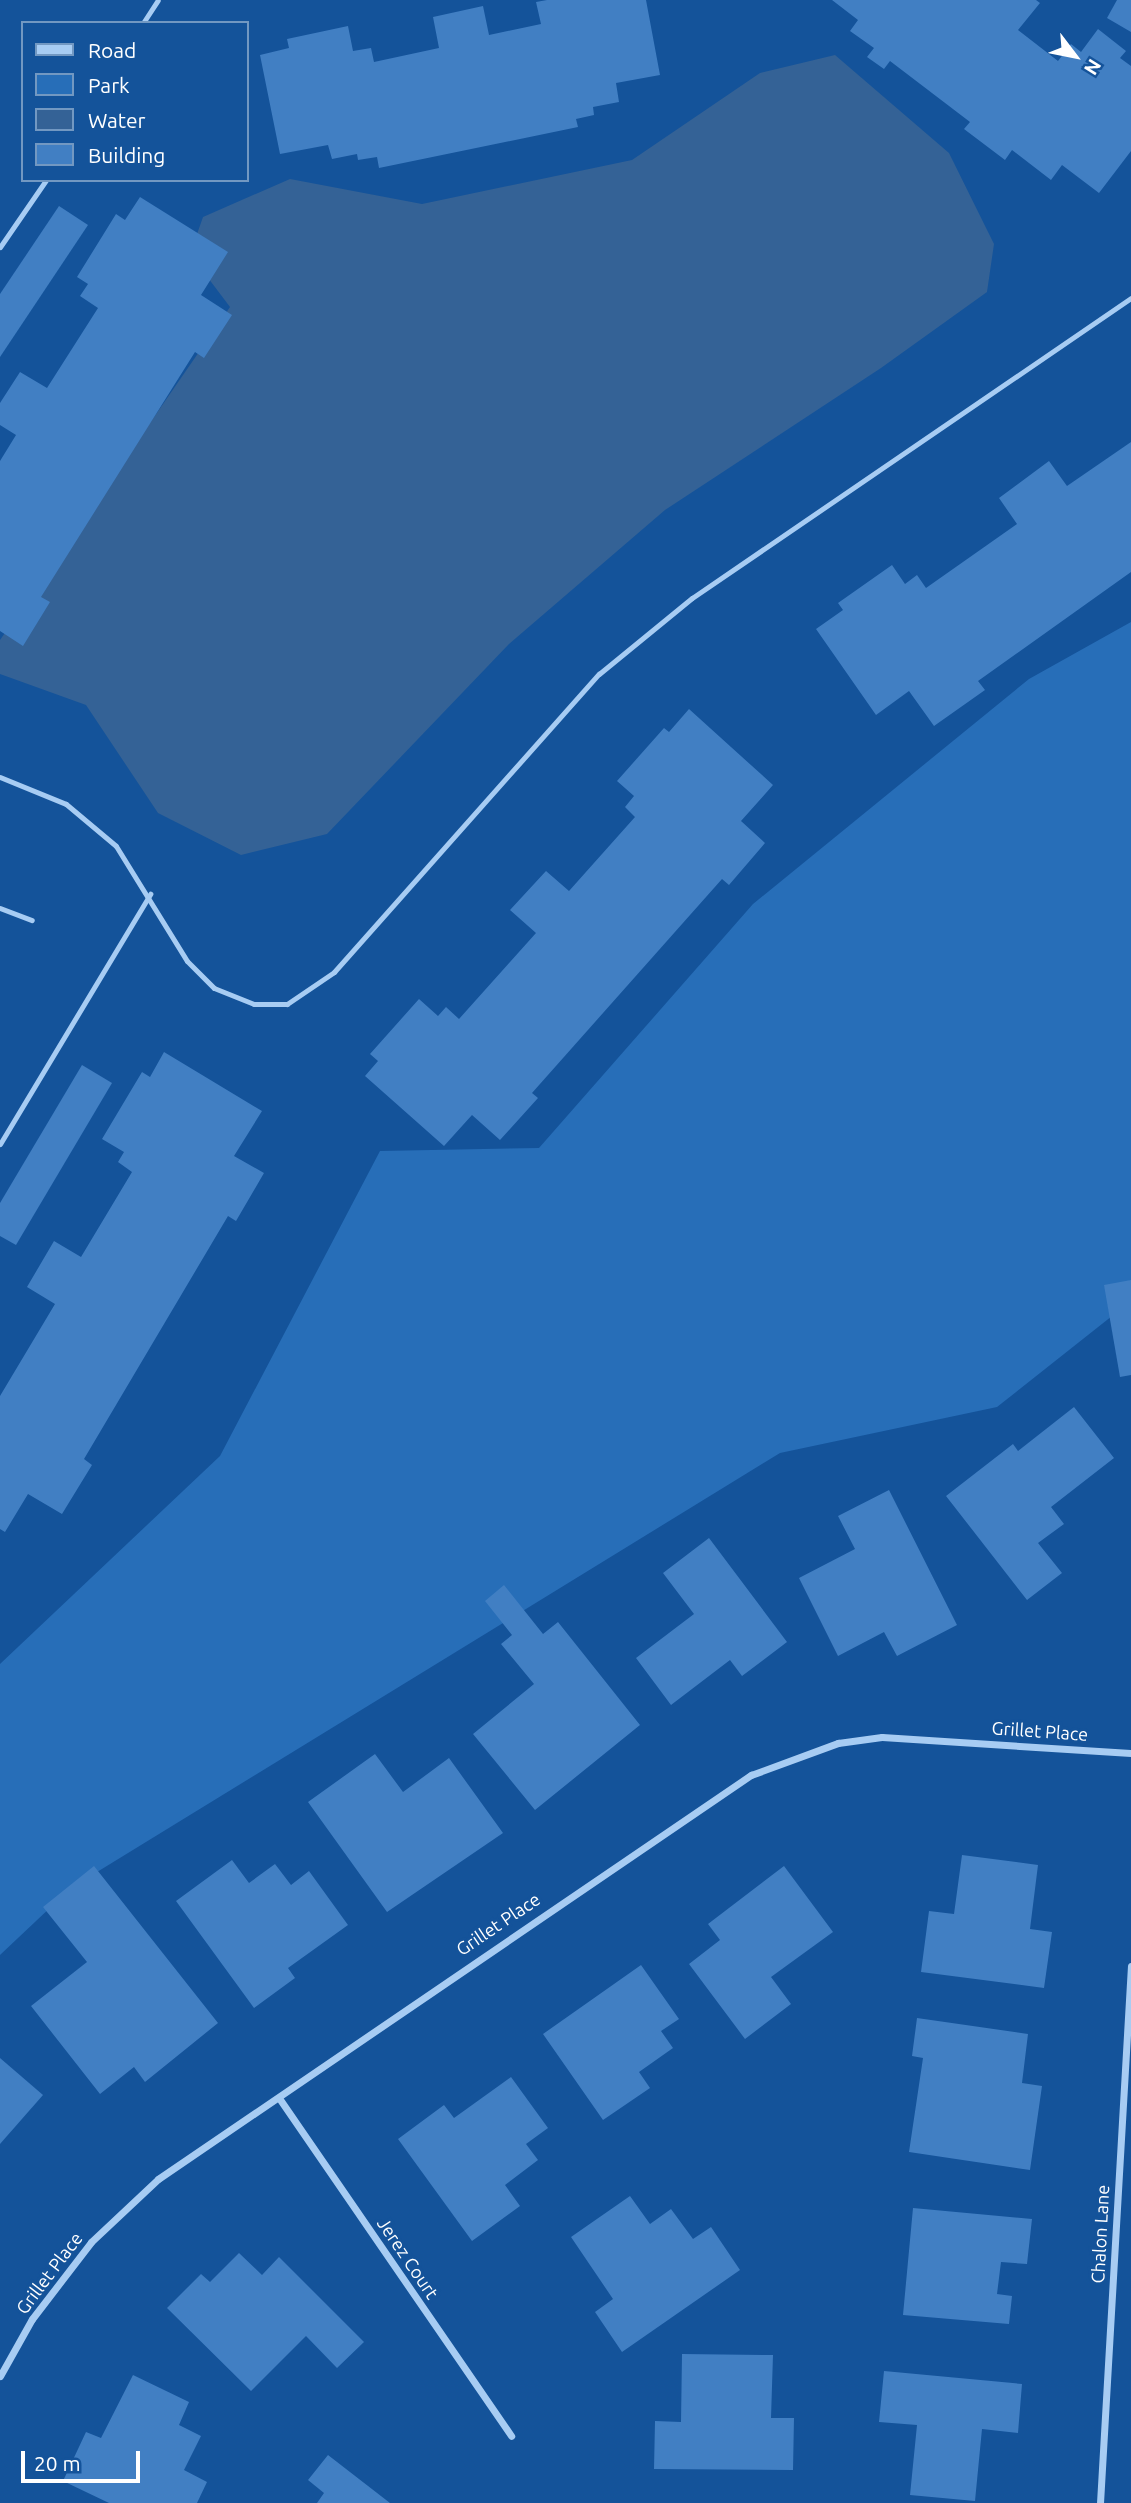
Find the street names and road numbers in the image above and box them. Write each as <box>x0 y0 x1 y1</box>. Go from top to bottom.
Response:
street label: Grillet Place <box>991 1717 1089 1745</box>
street label: Grillet Place <box>452 1888 544 1960</box>
street label: Chalon Lane <box>1087 2184 1113 2284</box>
street label: Jerez Court <box>373 2213 443 2303</box>
street label: Grillet Place <box>11 2228 87 2318</box>

